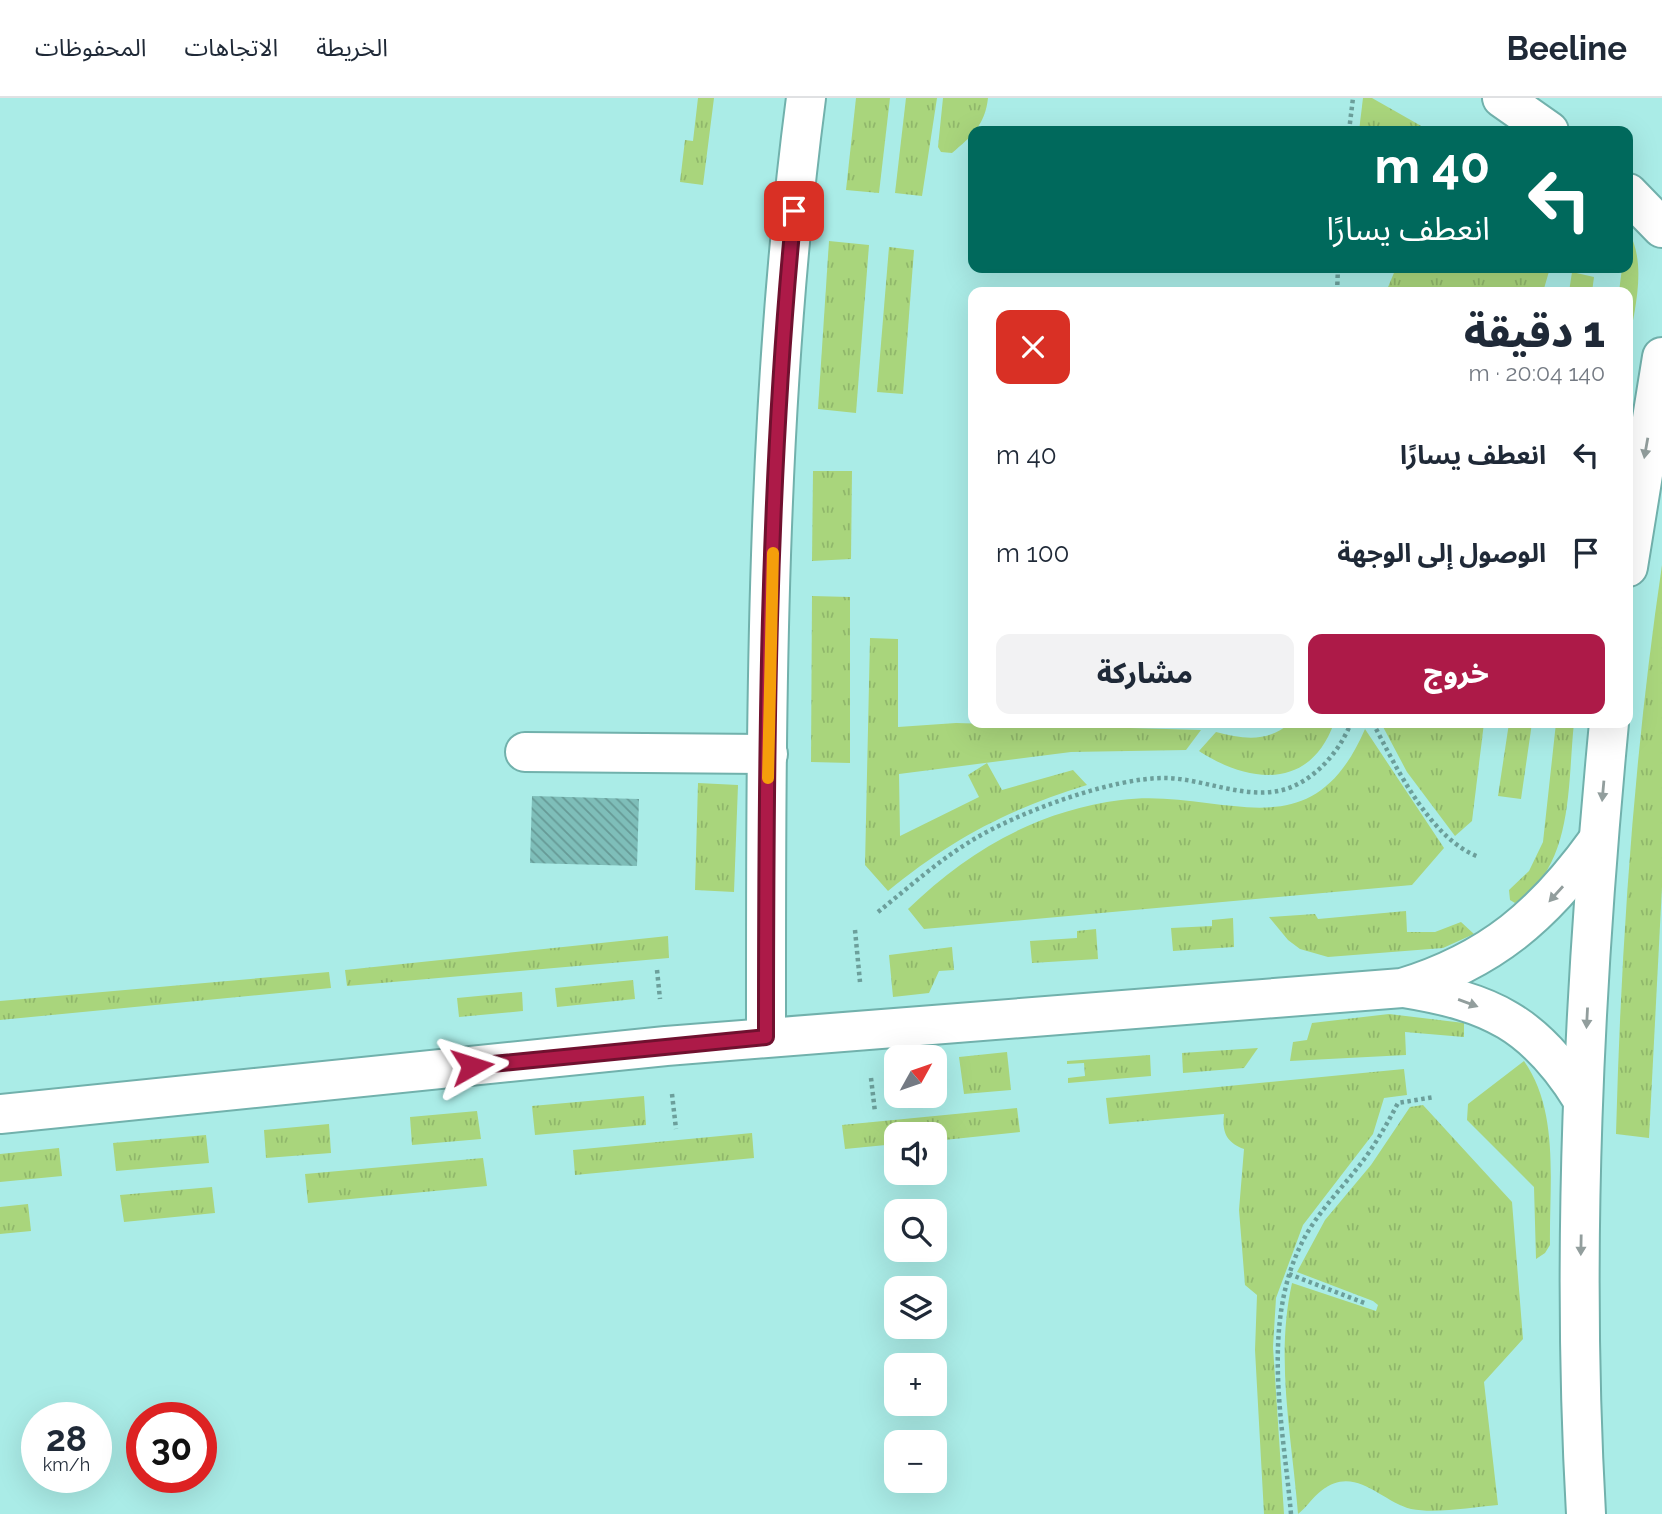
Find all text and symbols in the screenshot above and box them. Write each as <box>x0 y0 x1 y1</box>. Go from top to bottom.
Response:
text: Beeline <box>1506 29 1627 68</box>
text: المحفوظات <box>35 33 146 62</box>
text: الاتجاهات <box>184 33 278 62</box>
text: الخريطة <box>316 33 388 62</box>
text: 40 m <box>1375 137 1490 194</box>
icon: left <box>1514 154 1605 245</box>
pin <box>764 181 824 241</box>
icon: arrive <box>775 192 813 230</box>
text: انعطف يسارًا <box>1326 210 1490 247</box>
text: 1 دقيقة <box>1464 308 1605 357</box>
button: close <box>996 310 1070 384</box>
text: 140 m · 20:04 <box>1468 359 1605 386</box>
icon: left <box>1567 436 1605 474</box>
one-way arrow <box>1640 437 1651 459</box>
text: 40 m <box>996 440 1057 470</box>
text: انعطف يسارًا <box>1400 440 1546 470</box>
icon: arrive <box>1567 534 1605 572</box>
text: 100 m <box>996 538 1070 568</box>
text: الوصول إلى الوجهة <box>1337 538 1546 568</box>
button: مشاركة <box>996 634 1294 714</box>
button: خروج <box>1308 634 1605 714</box>
one-way arrow <box>1597 780 1608 802</box>
one-way arrow <box>1548 885 1564 903</box>
one-way arrow <box>1458 998 1479 1009</box>
one-way arrow <box>1582 1007 1593 1029</box>
position arrow <box>435 1029 509 1103</box>
north arrow <box>884 1045 947 1108</box>
map controls <box>884 1045 947 1493</box>
button: sound <box>884 1122 947 1185</box>
button: search <box>884 1199 947 1262</box>
one-way arrow <box>1575 1234 1587 1256</box>
button: layers <box>884 1276 947 1339</box>
button: + <box>884 1353 947 1416</box>
speed limit sign: 30 <box>126 1402 217 1493</box>
text: 28 <box>46 1418 87 1459</box>
button: − <box>884 1430 947 1493</box>
text: km/h <box>43 1454 90 1475</box>

